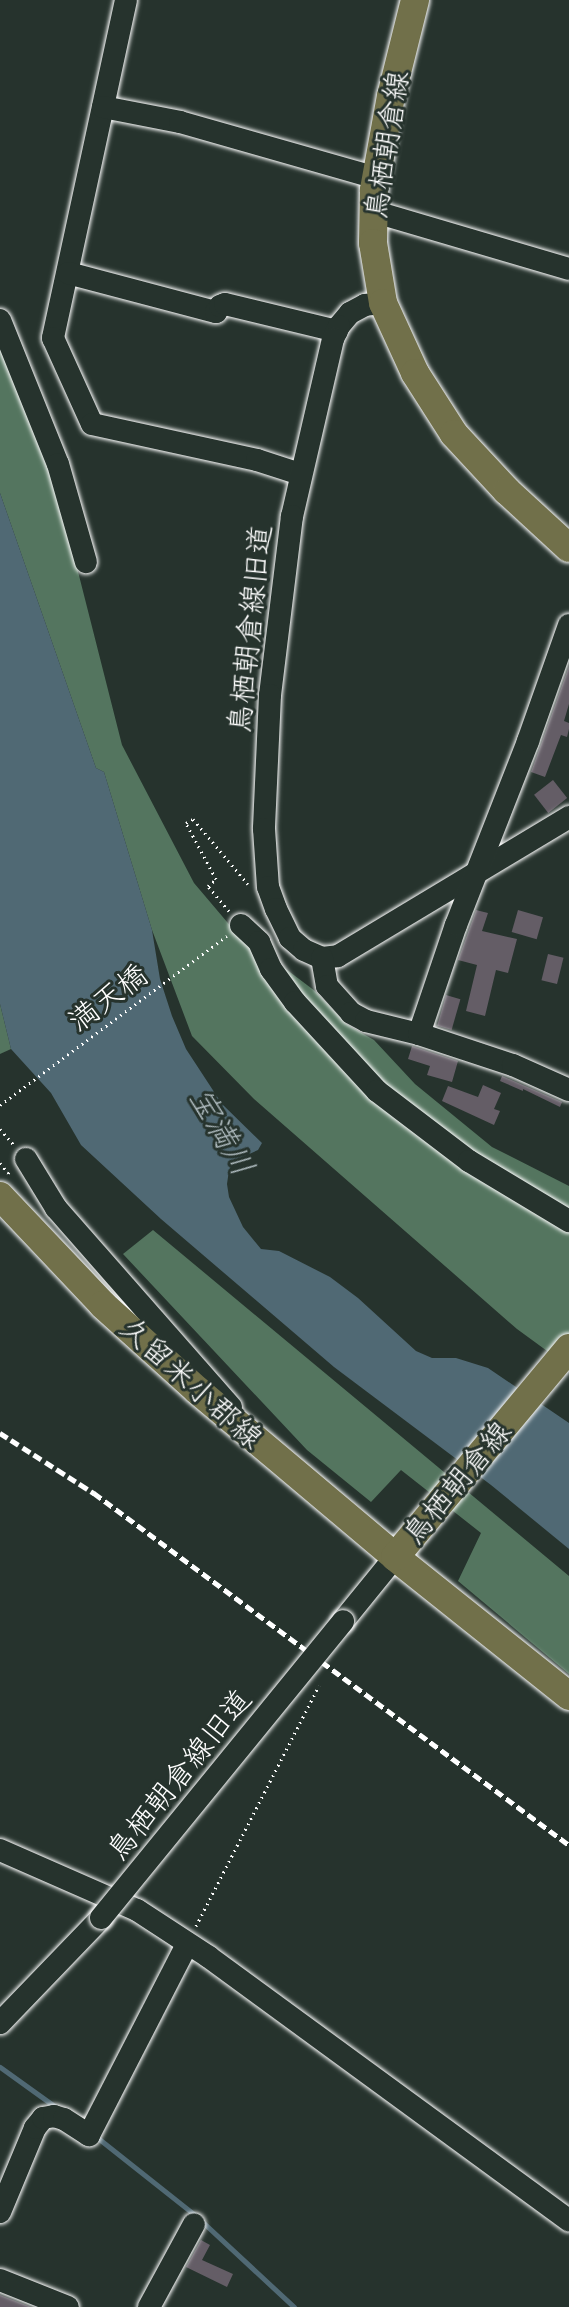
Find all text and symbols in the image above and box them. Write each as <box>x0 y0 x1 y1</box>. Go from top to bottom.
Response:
street label: 鳥栖朝倉線 <box>357 68 417 222</box>
street label: 鳥栖朝倉線旧道 <box>221 523 279 735</box>
street label: 満天橋 <box>61 957 155 1039</box>
water label: 宝満川 <box>180 1081 262 1183</box>
street label: 久留米小郡線 <box>112 1309 270 1457</box>
street label: 鳥栖朝倉線 <box>395 1414 519 1552</box>
street label: 鳥栖朝倉線旧道 <box>99 1682 259 1868</box>

